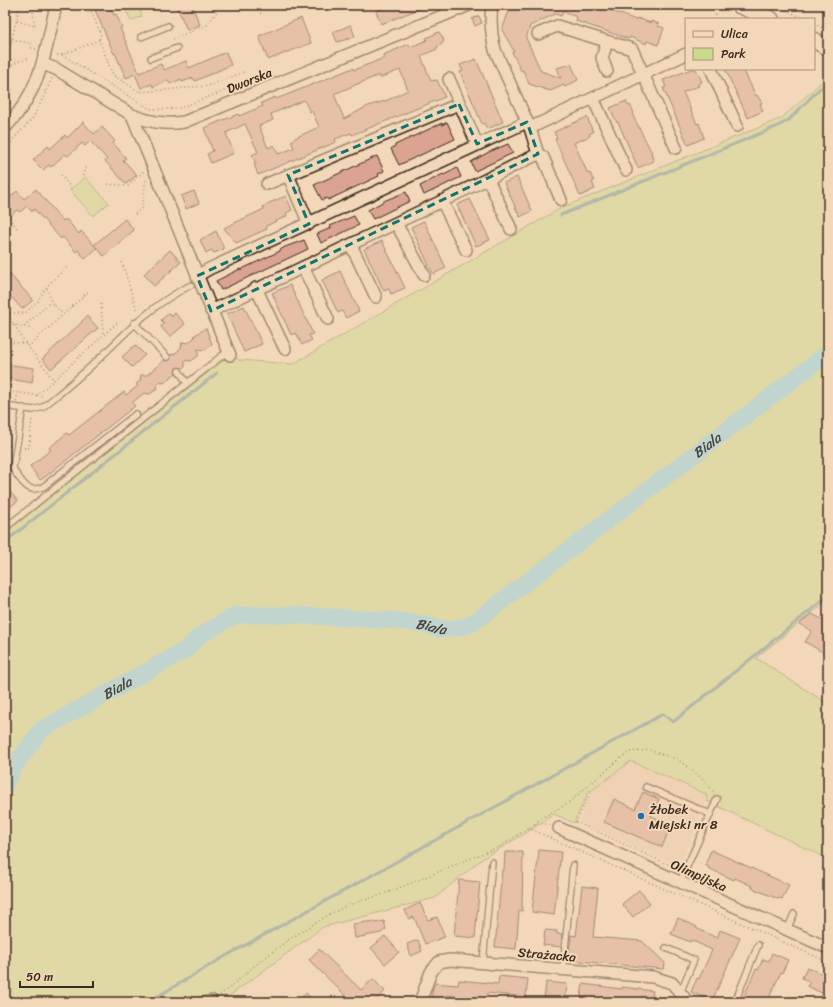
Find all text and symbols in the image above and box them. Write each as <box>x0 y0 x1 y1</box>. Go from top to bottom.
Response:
legend <box>685 18 815 70</box>
text: Ulica <box>721 23 749 45</box>
text: Park <box>721 43 746 65</box>
street label: Dworska <box>223 61 276 100</box>
water label: Biala <box>687 425 729 465</box>
water label: Biala <box>414 611 448 642</box>
water label: Biala <box>98 669 139 707</box>
place label: Żłobek Miejski nr 8 <box>649 798 718 836</box>
marker: Żłobek Miejski nr 8 <box>636 811 646 821</box>
street label: Olimpijska <box>667 853 731 898</box>
street label: Strażacka <box>517 941 577 969</box>
scale bar <box>20 963 93 989</box>
text: 50 m <box>26 966 53 988</box>

